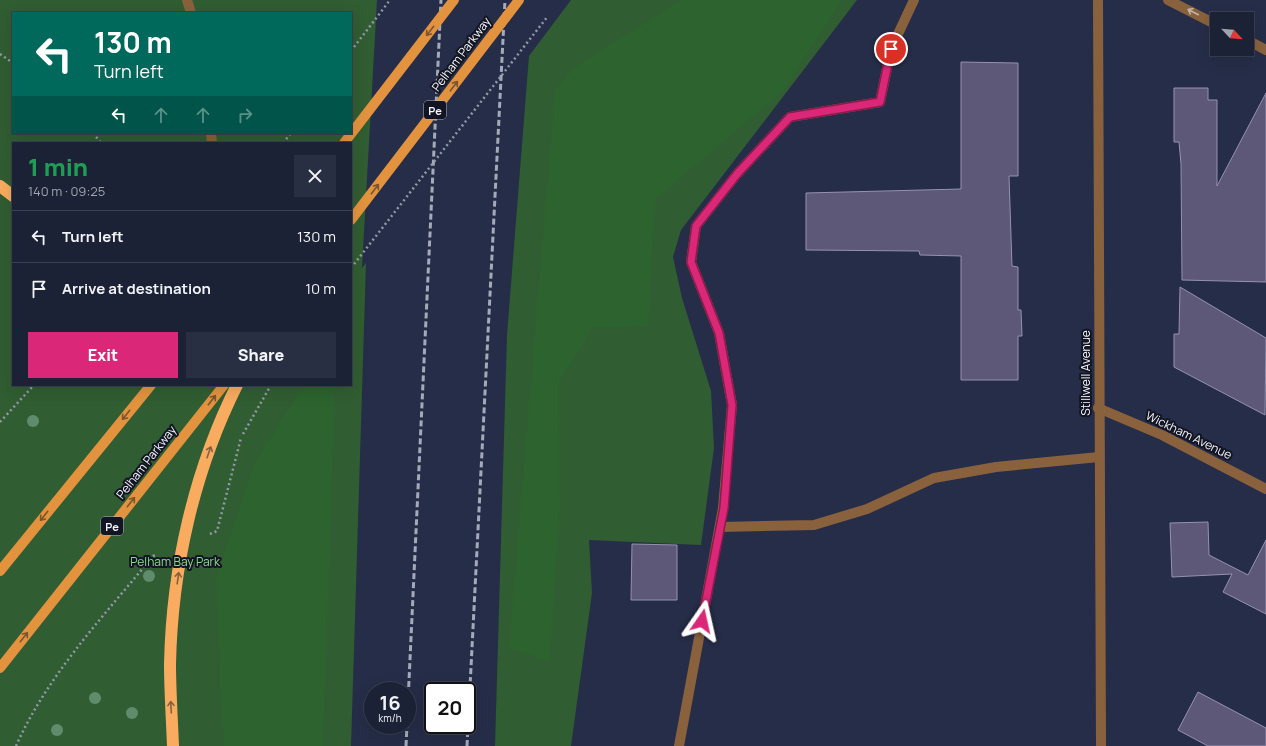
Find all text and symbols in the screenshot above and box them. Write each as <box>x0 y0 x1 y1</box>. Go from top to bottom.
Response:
one-way arrow <box>1187 8 1199 16</box>
north arrow <box>1210 12 1254 56</box>
map controls <box>1210 12 1254 56</box>
street label: Pelham Parkway <box>427 13 495 95</box>
text: 130 m <box>94 23 172 61</box>
one-way arrow <box>426 25 435 36</box>
icon: left <box>28 28 80 80</box>
pin <box>874 32 908 66</box>
icon: arrive <box>880 38 902 60</box>
text: Turn left <box>94 59 164 83</box>
one-way arrow <box>449 80 458 91</box>
road number: Pe <box>424 101 446 119</box>
icon: left <box>108 104 130 126</box>
icon: ahead <box>150 104 172 126</box>
icon: ahead <box>192 104 214 126</box>
icon: right <box>234 104 256 126</box>
text: 1 min <box>28 150 88 183</box>
button: close <box>294 155 336 197</box>
text: 140 m · 09:25 <box>28 182 105 200</box>
one-way arrow <box>370 183 379 194</box>
icon: left <box>28 226 50 248</box>
text: Turn left <box>62 226 124 247</box>
text: 130 m <box>297 226 336 247</box>
icon: arrive <box>28 278 50 300</box>
text: Arrive at destination <box>62 278 211 299</box>
text: 10 m <box>305 278 336 299</box>
street label: Stillwell Avenue <box>1077 330 1094 416</box>
button: Exit <box>28 332 178 378</box>
button: Share <box>186 332 336 378</box>
one-way arrow <box>207 395 216 406</box>
street label: Wickham Avenue <box>1143 407 1235 463</box>
one-way arrow <box>122 410 130 421</box>
street label: Pelham Parkway <box>112 421 180 502</box>
one-way arrow <box>206 445 213 458</box>
one-way arrow <box>127 497 135 508</box>
one-way arrow <box>40 511 49 522</box>
road number: Pe <box>101 517 123 535</box>
park label: Pelham Bay Park <box>130 553 221 570</box>
one-way arrow <box>174 571 182 584</box>
position arrow <box>681 600 723 642</box>
one-way arrow <box>20 632 29 643</box>
speed limit sign: 20 <box>424 682 476 734</box>
text: 16 <box>379 689 401 716</box>
one-way arrow <box>167 701 175 714</box>
text: km/h <box>378 711 402 725</box>

